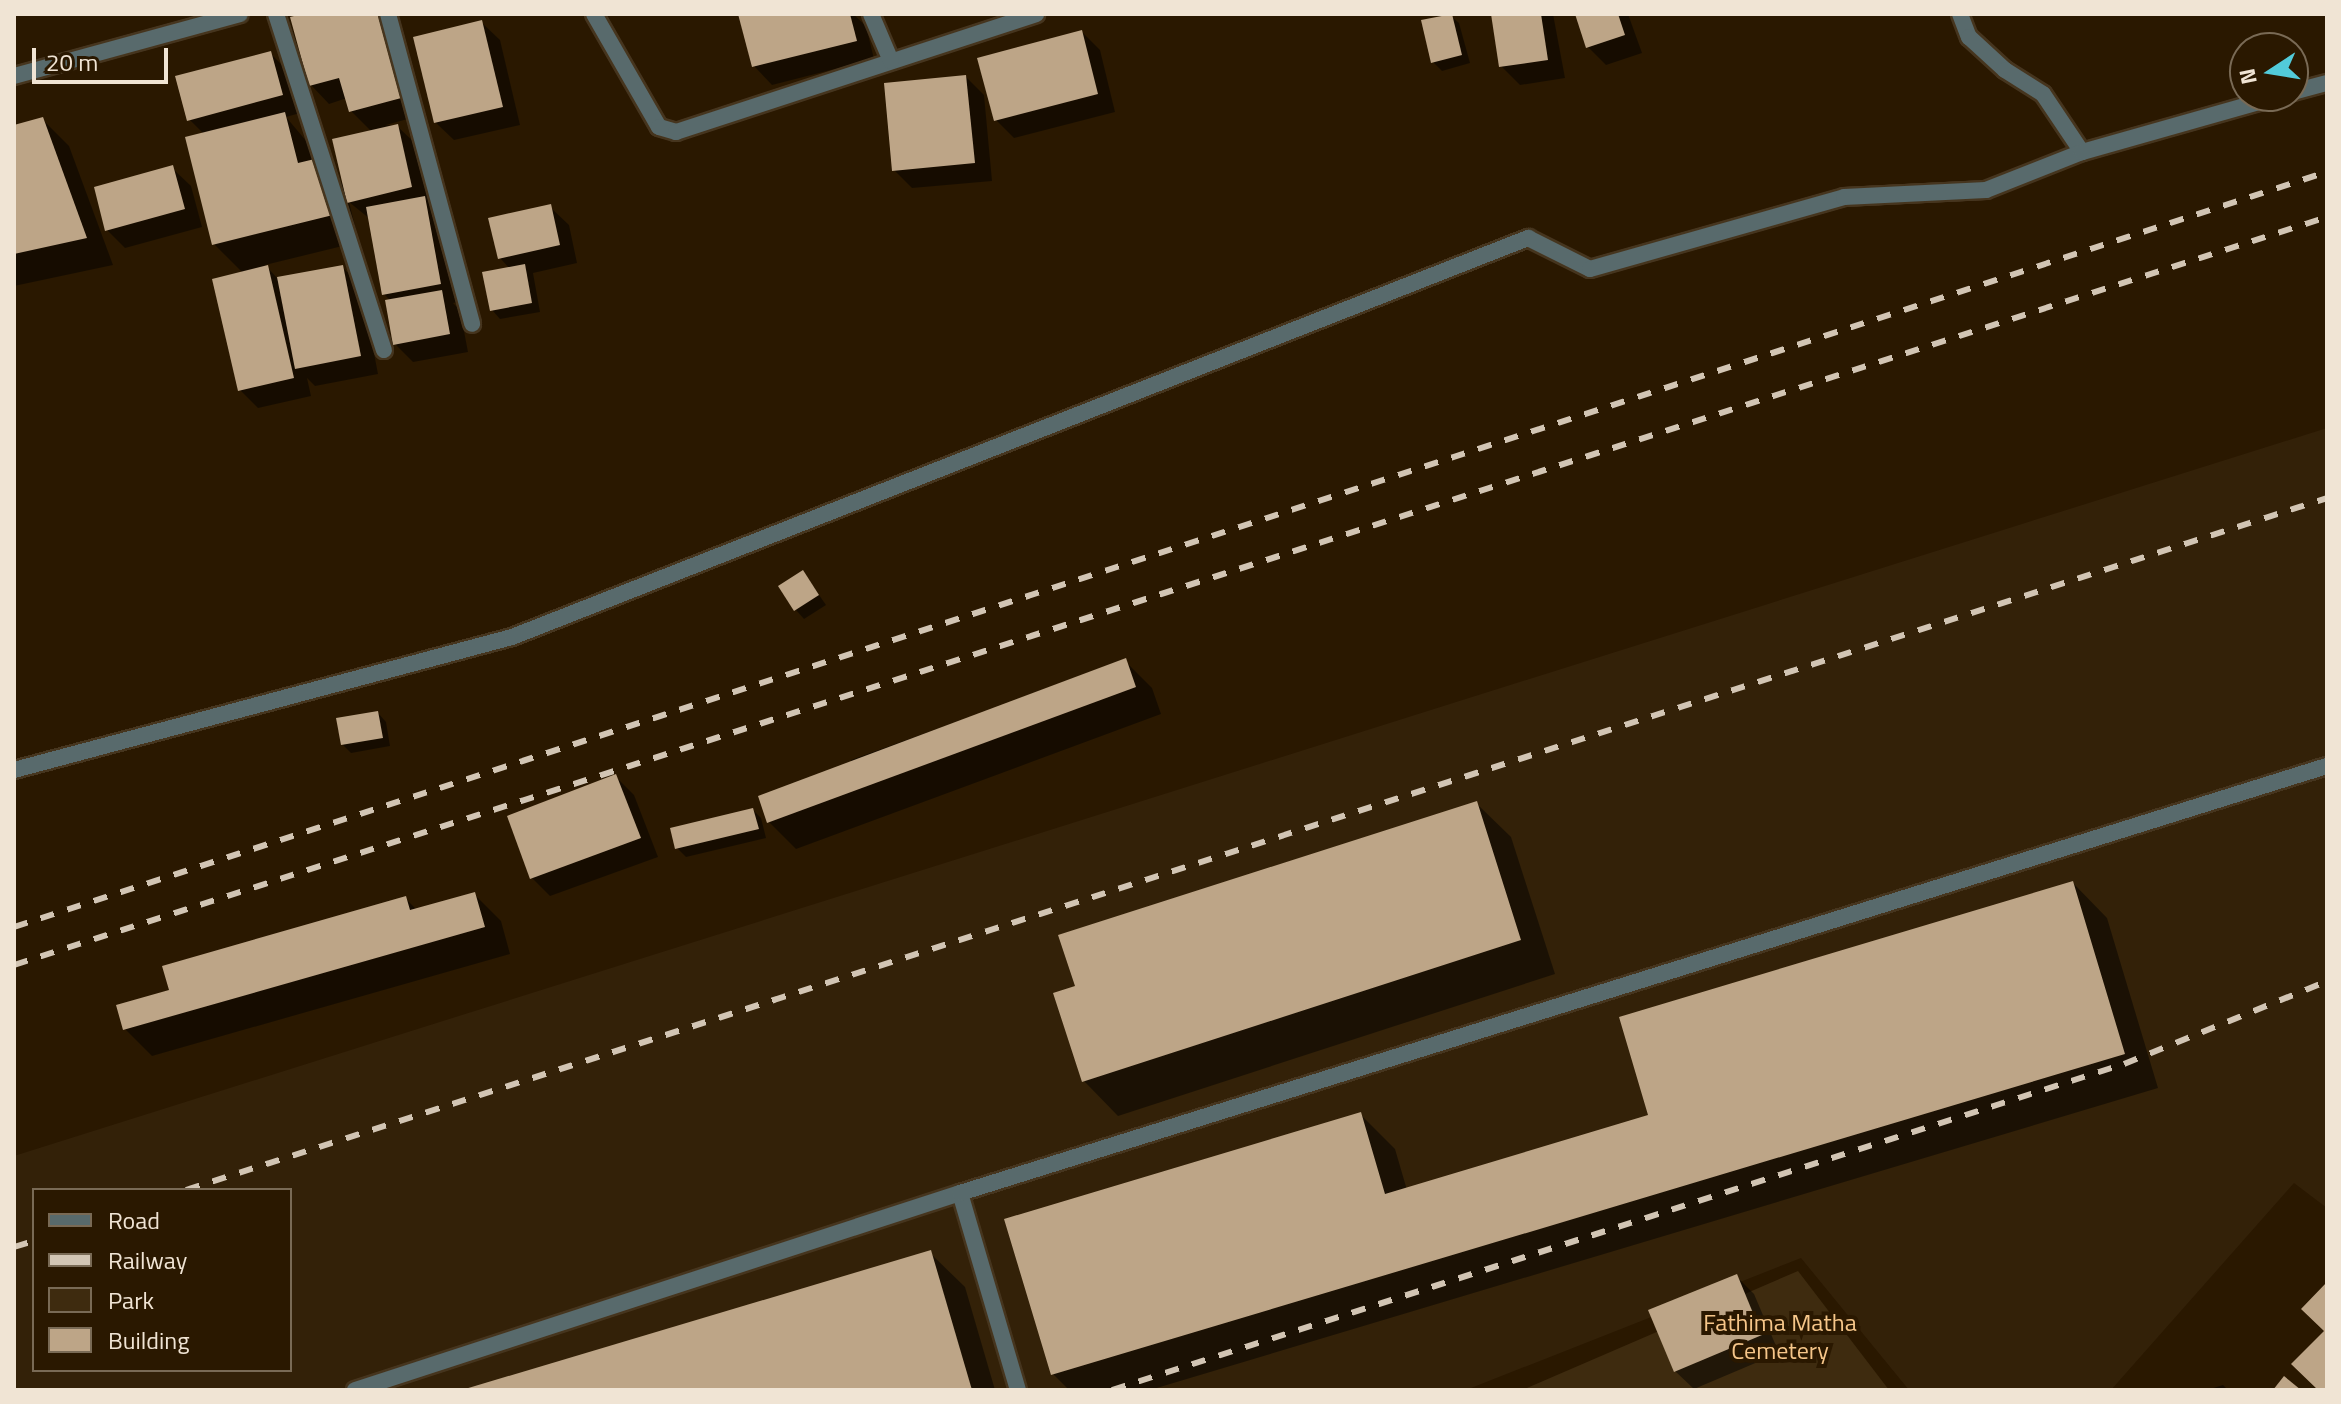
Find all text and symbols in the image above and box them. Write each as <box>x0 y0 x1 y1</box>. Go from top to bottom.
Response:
scale bar <box>36 32 172 82</box>
north arrow <box>2229 32 2309 112</box>
text: 20 m <box>46 44 98 80</box>
text: N <box>2229 66 2266 88</box>
legend <box>32 1188 292 1372</box>
text: Road <box>108 1202 160 1238</box>
text: Railway <box>108 1242 187 1278</box>
text: Park <box>108 1282 154 1318</box>
park label: Fathima Matha Cemetery <box>1703 1309 1857 1365</box>
text: Building <box>108 1322 190 1358</box>

